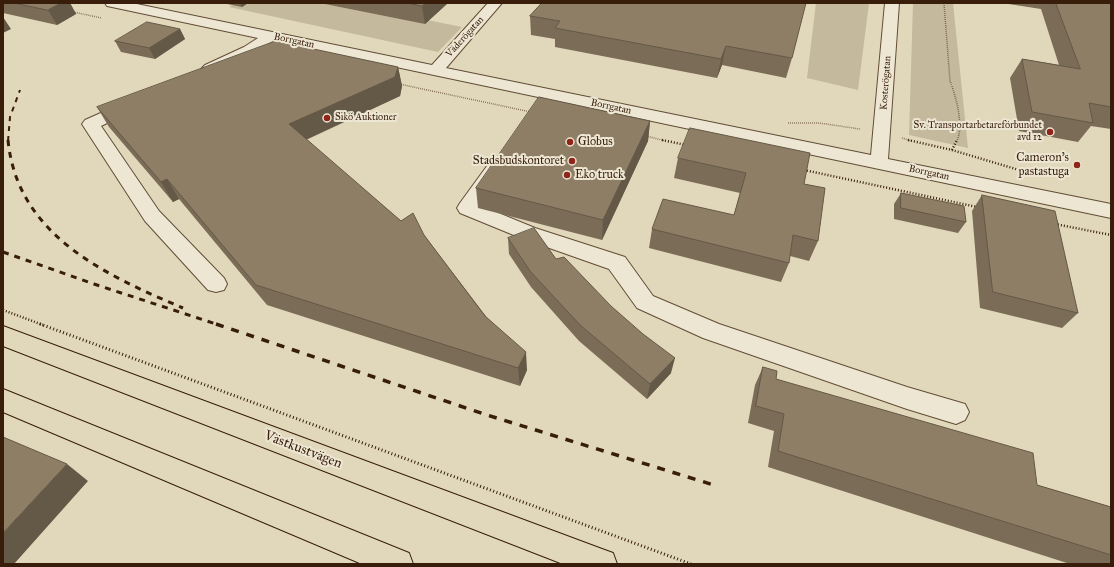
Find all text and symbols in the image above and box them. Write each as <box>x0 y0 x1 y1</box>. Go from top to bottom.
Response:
street label: Väderögatan <box>443 14 487 60</box>
street label: Borrgatan <box>273 31 315 51</box>
street label: Kosterögatan <box>878 55 894 111</box>
street label: Borrgatan <box>590 97 632 117</box>
place label: Sikö Auktioner <box>335 112 397 124</box>
marker: Sikö Auktioner <box>322 113 332 123</box>
place label: Sv. Transportarbetareförbundet avd 12 <box>914 120 1042 144</box>
marker: Sv. Transportarbetareförbundet avd 12 <box>1045 127 1055 137</box>
place label: Globus <box>578 135 613 149</box>
marker: Globus <box>565 137 575 147</box>
place label: Cameron's pastastuga <box>1016 151 1069 179</box>
place label: Stadsbudskontoret <box>473 154 564 168</box>
marker: Stadsbudskontoret <box>567 156 577 166</box>
marker: Cameron's pastastuga <box>1072 160 1082 170</box>
street label: Borrgatan <box>908 163 950 183</box>
place label: Eko truck <box>575 168 624 182</box>
marker: Eko truck <box>562 170 572 180</box>
street label: Västkustvägen <box>262 427 344 473</box>

